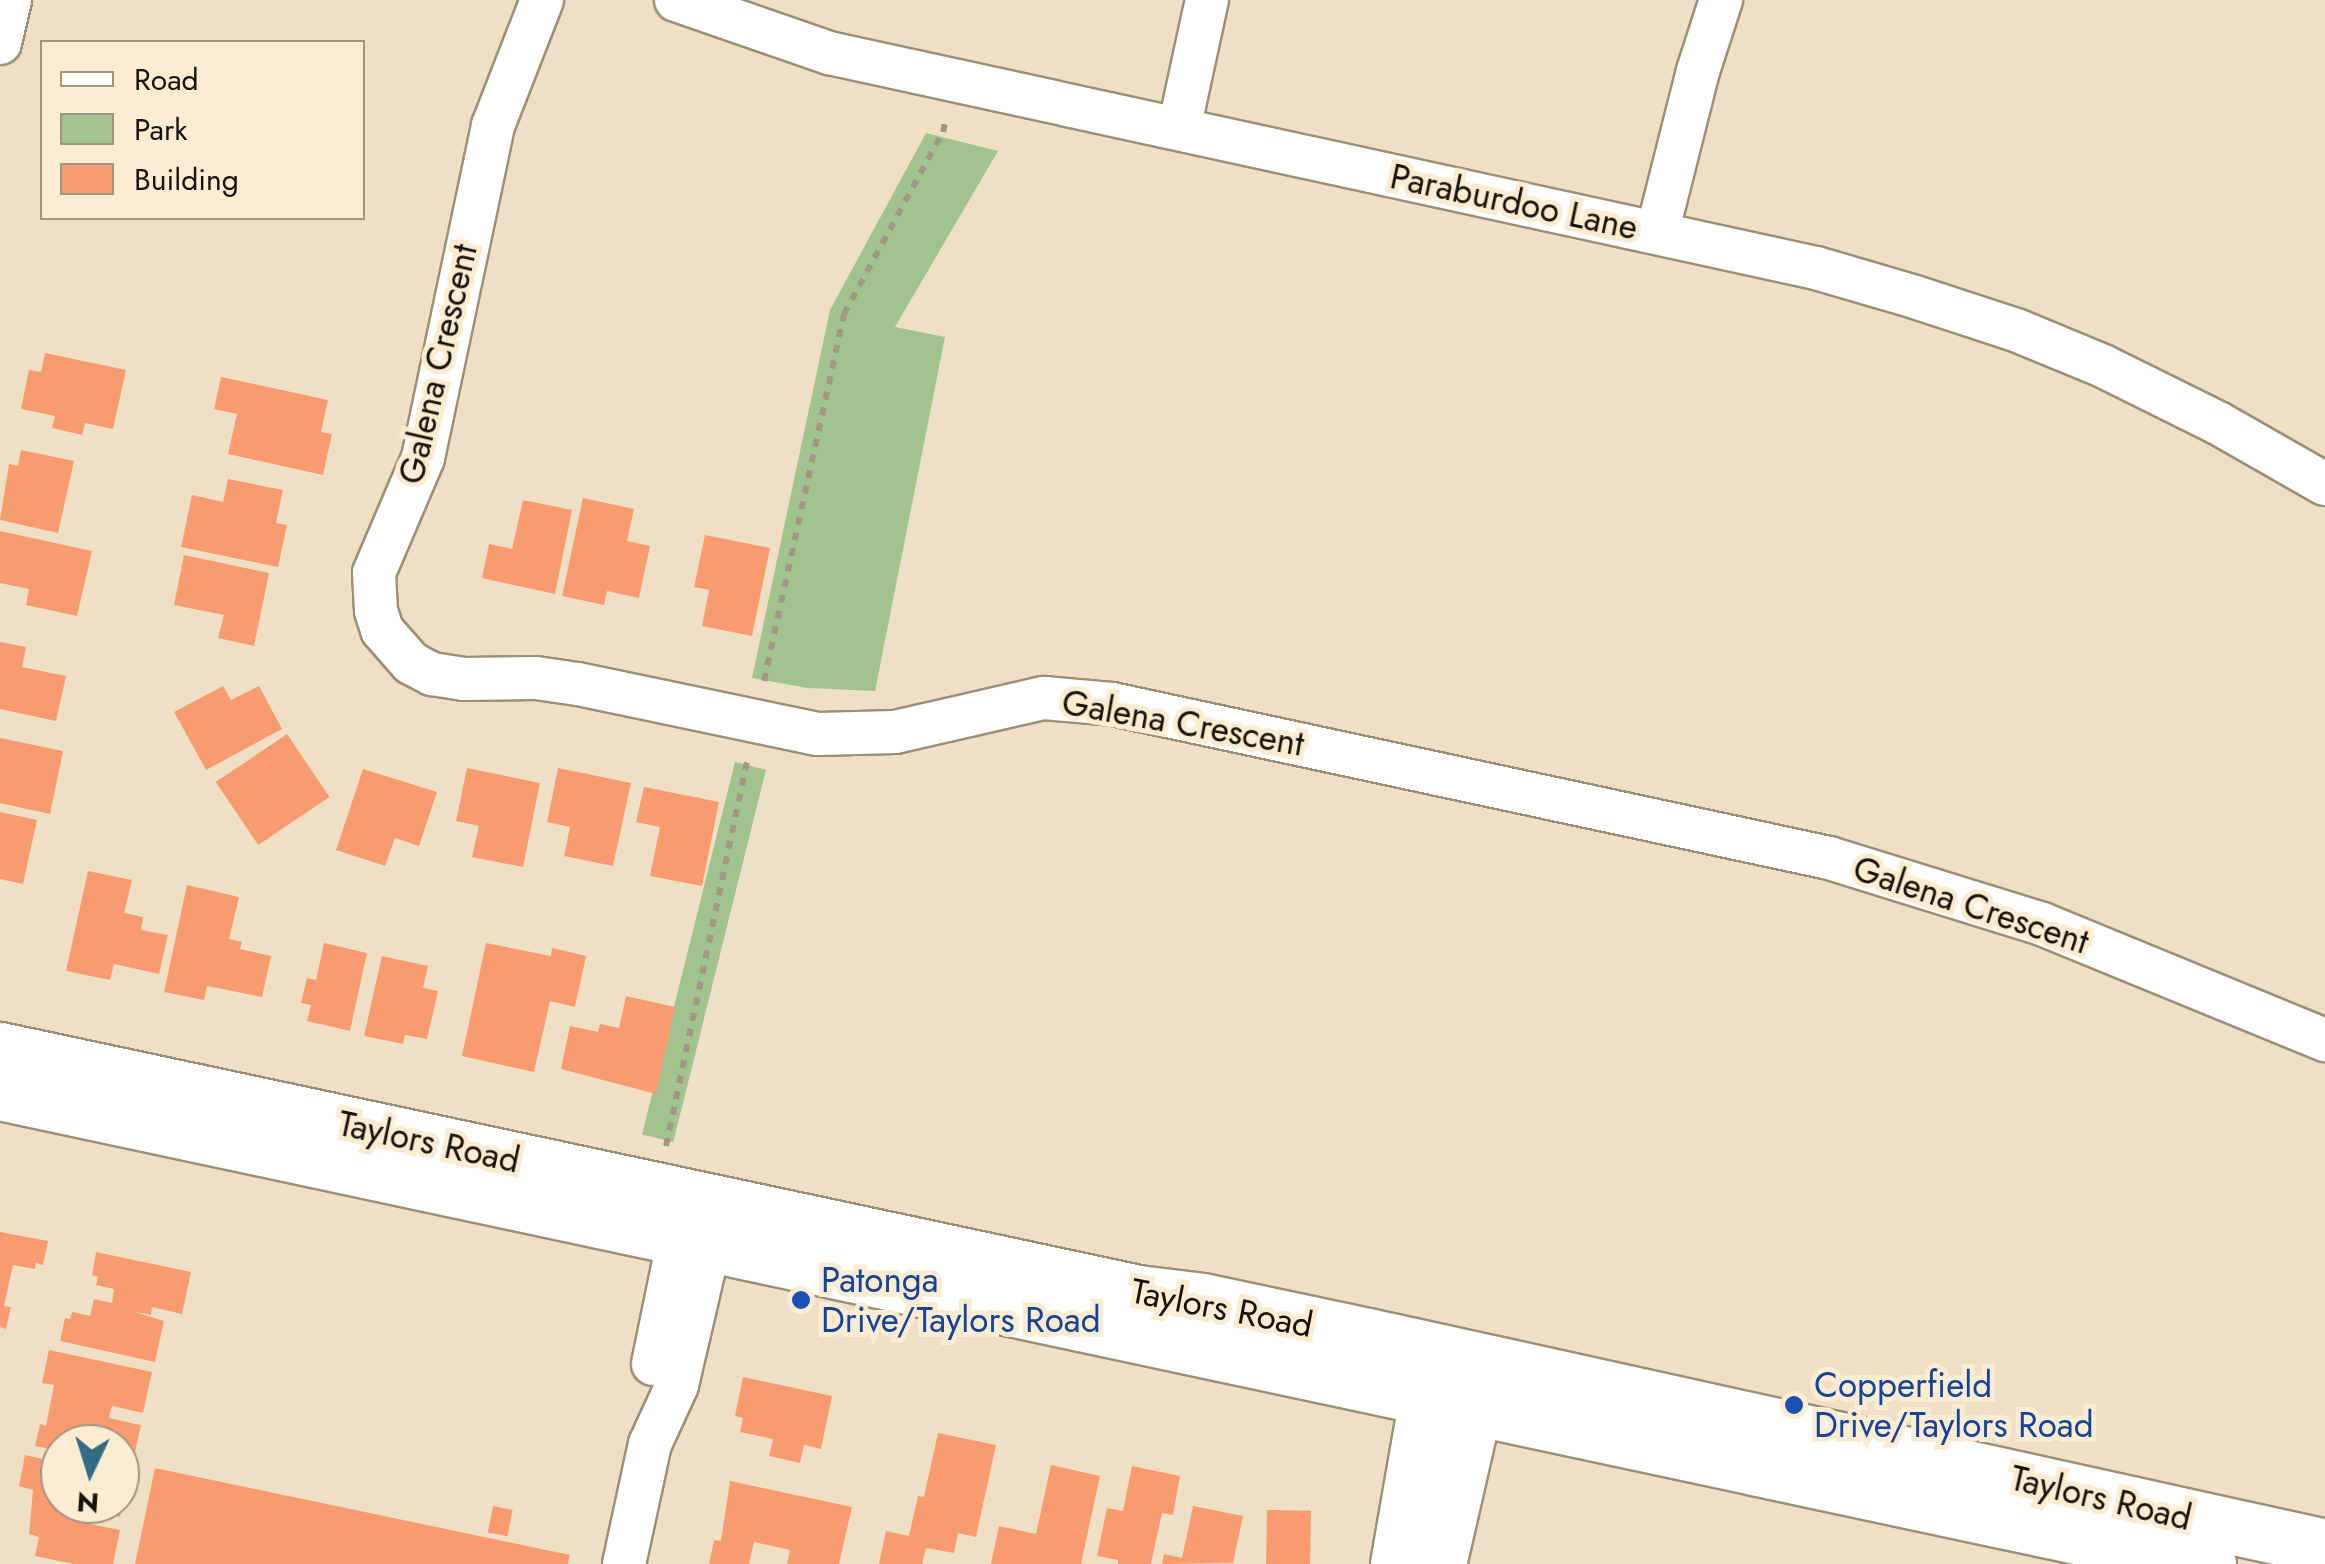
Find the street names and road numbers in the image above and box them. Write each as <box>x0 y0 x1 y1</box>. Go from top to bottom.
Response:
street label: Paraburdoo Lane <box>1386 155 1642 249</box>
street label: Galena Crescent <box>390 240 486 488</box>
street label: Galena Crescent <box>1059 681 1307 765</box>
street label: Galena Crescent <box>1848 847 2094 963</box>
street label: Taylors Road <box>335 1102 523 1182</box>
street label: Taylors Road <box>1128 1270 1316 1346</box>
street label: Taylors Road <box>2007 1457 2195 1539</box>

